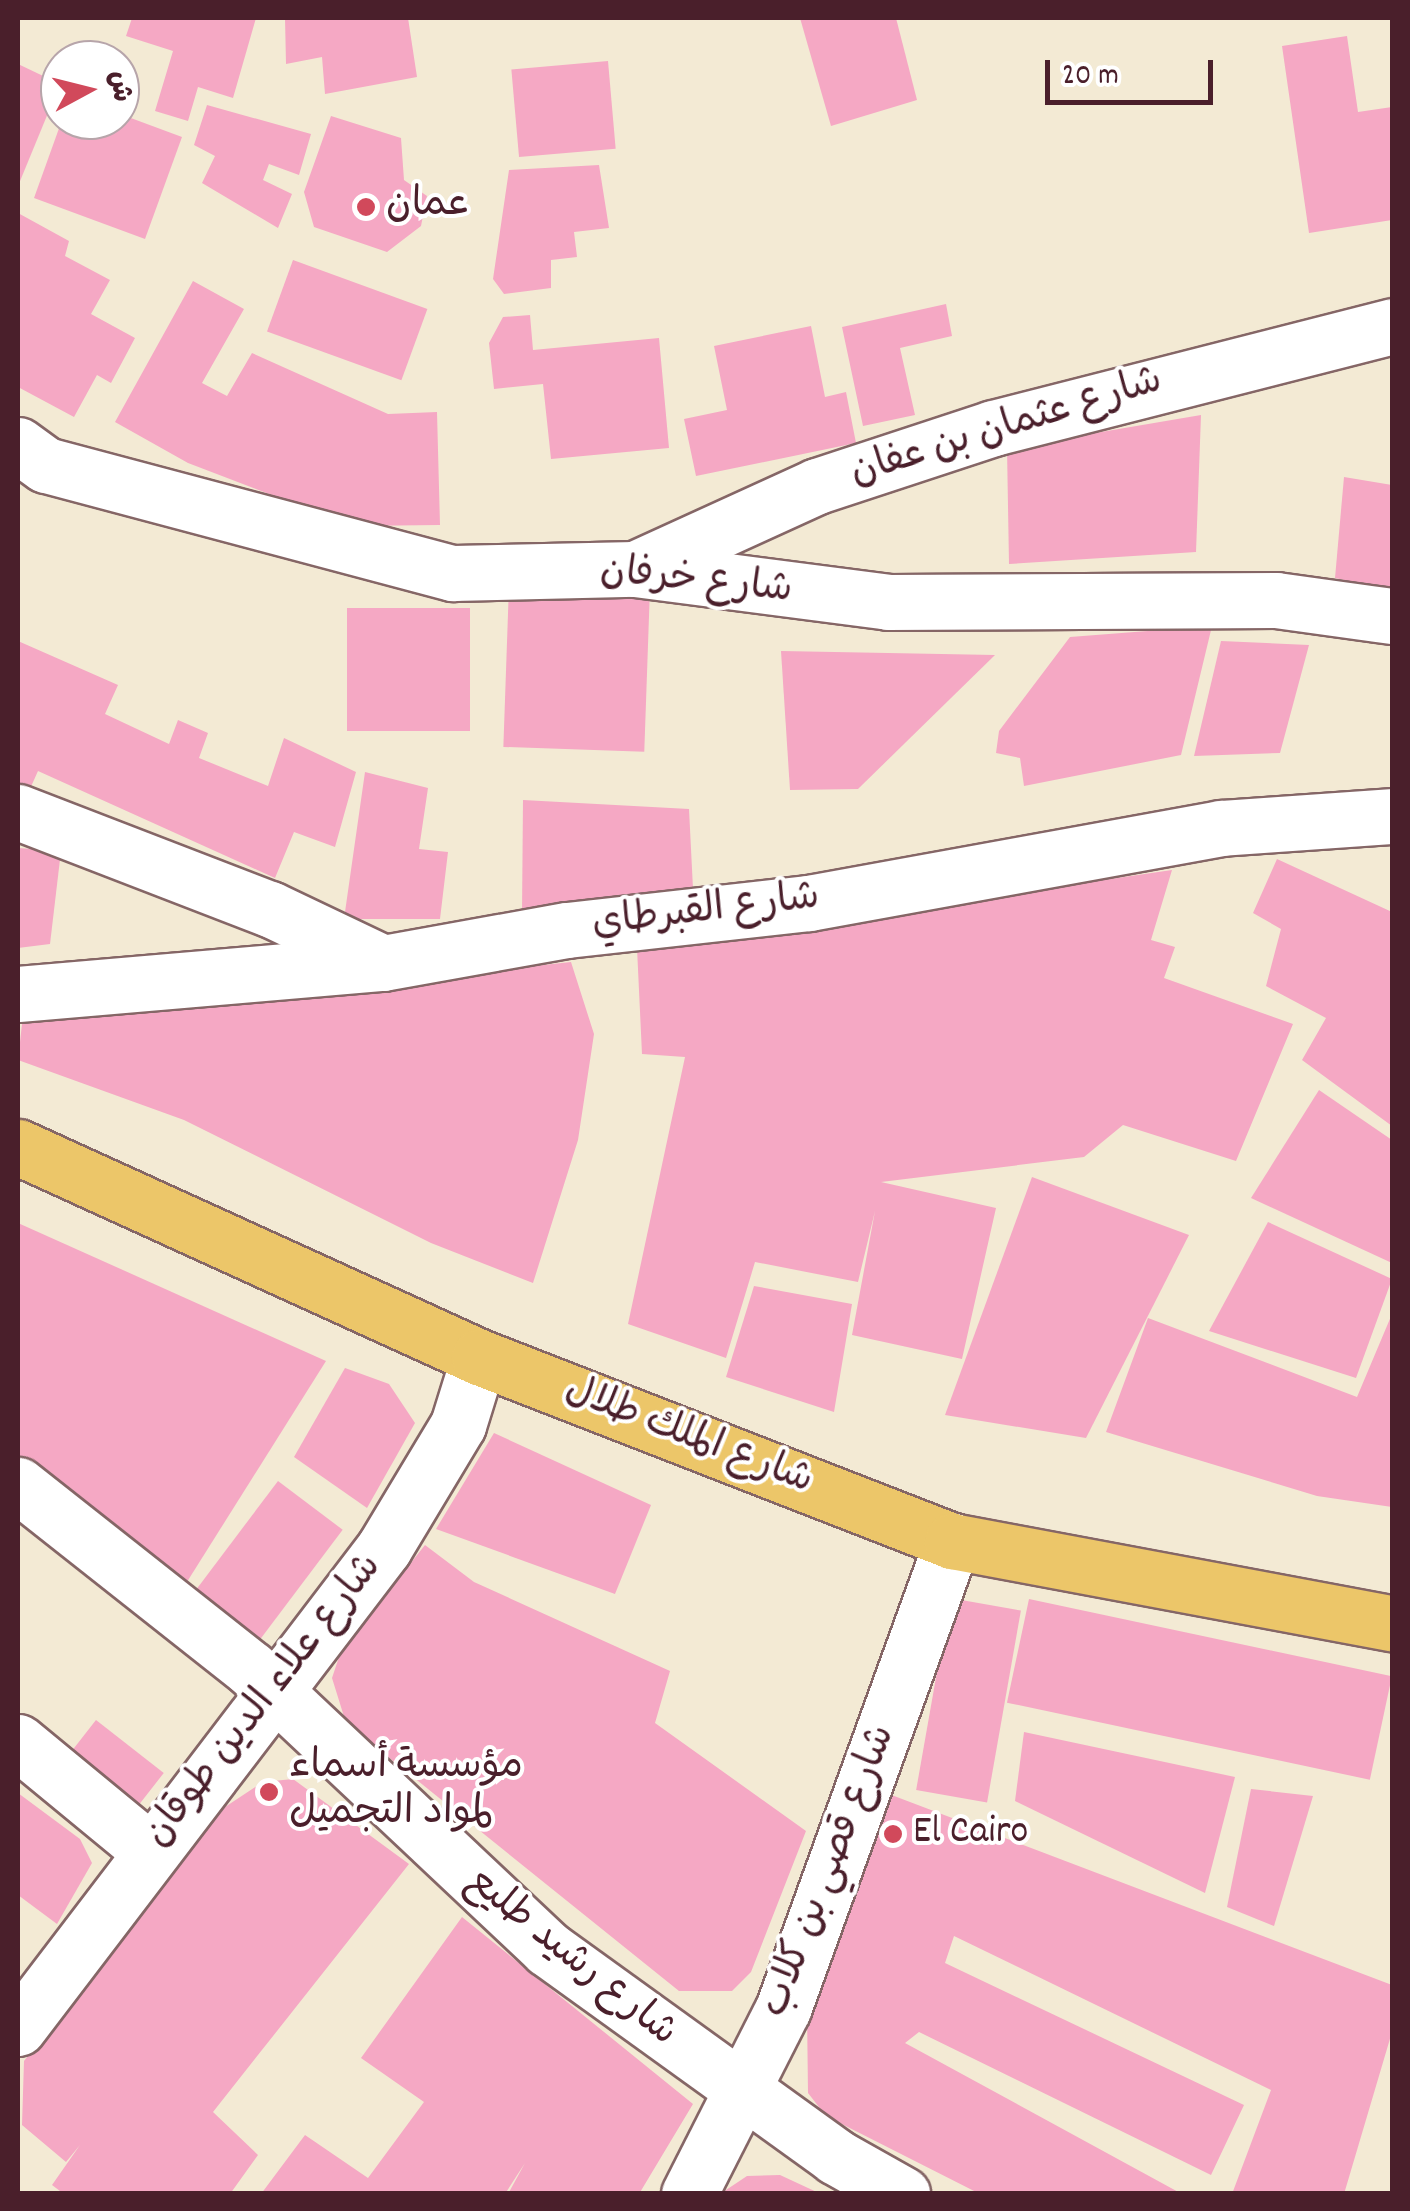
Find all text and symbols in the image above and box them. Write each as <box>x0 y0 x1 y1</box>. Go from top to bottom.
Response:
north arrow <box>40 40 140 140</box>
scale bar <box>1050 40 1218 102</box>
text: 20 m <box>1062 56 1119 99</box>
text: ش <box>96 69 140 104</box>
place label: عمان <box>386 183 471 231</box>
marker: عمان <box>355 196 377 218</box>
street label: شارع عثمان بن عفان <box>845 359 1169 499</box>
street label: شارع خرفان <box>598 549 794 617</box>
street label: شارع القبرطاي <box>590 875 822 951</box>
street label: شارع الملك طلال <box>557 1369 819 1507</box>
street label: شارع علاء الدين طوقان <box>136 1546 394 1858</box>
street label: شارع قصي بن كلاب <box>753 1719 909 2025</box>
place label: مؤسسة أسماء لمواد التجميل <box>289 1745 523 1839</box>
marker: مؤسسة أسماء لمواد التجميل <box>258 1781 280 1803</box>
place label: El Cairo <box>913 1810 1028 1858</box>
marker: El Cairo <box>882 1823 904 1845</box>
street label: شارع رشيد طليع <box>455 1859 685 2059</box>

